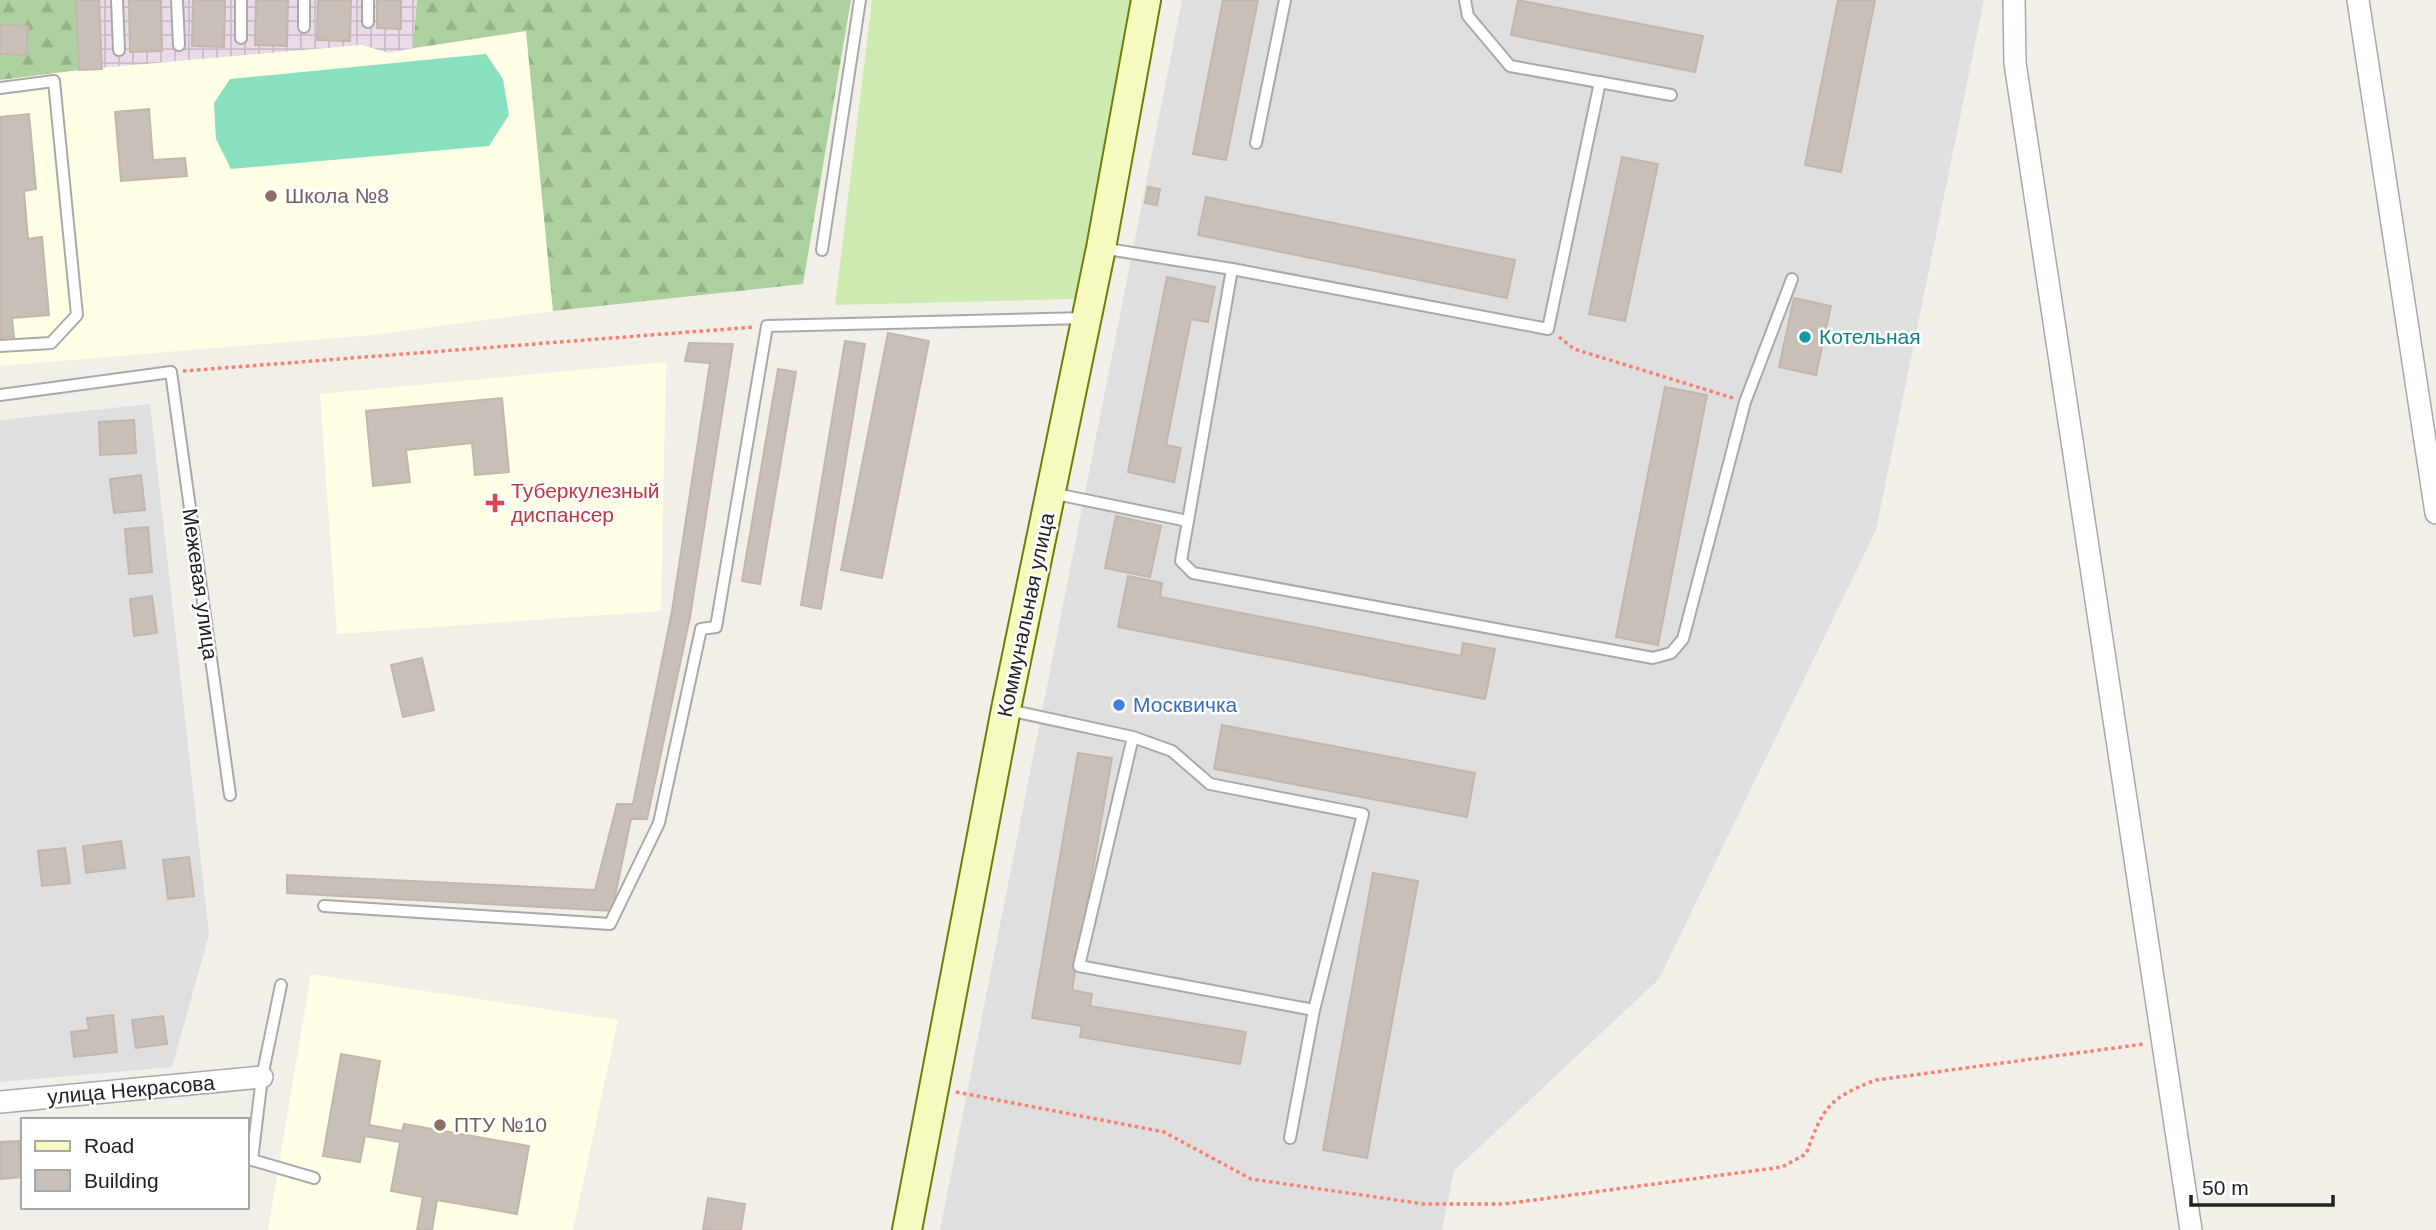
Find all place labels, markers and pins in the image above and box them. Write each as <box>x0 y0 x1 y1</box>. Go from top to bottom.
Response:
place label: Школа №8 <box>285 184 389 207</box>
marker: Школа №8 <box>263 188 279 204</box>
place label: Котельная <box>1819 325 1921 348</box>
marker: Котельная <box>1797 329 1813 345</box>
place label: Туберкулезный диспансер <box>511 479 660 526</box>
marker: Туберкулезный диспансер <box>485 493 505 513</box>
place label: Москвичка <box>1133 693 1238 716</box>
marker: Москвичка <box>1111 697 1127 713</box>
place label: ПТУ №10 <box>454 1113 547 1136</box>
marker: ПТУ №10 <box>432 1117 448 1133</box>

